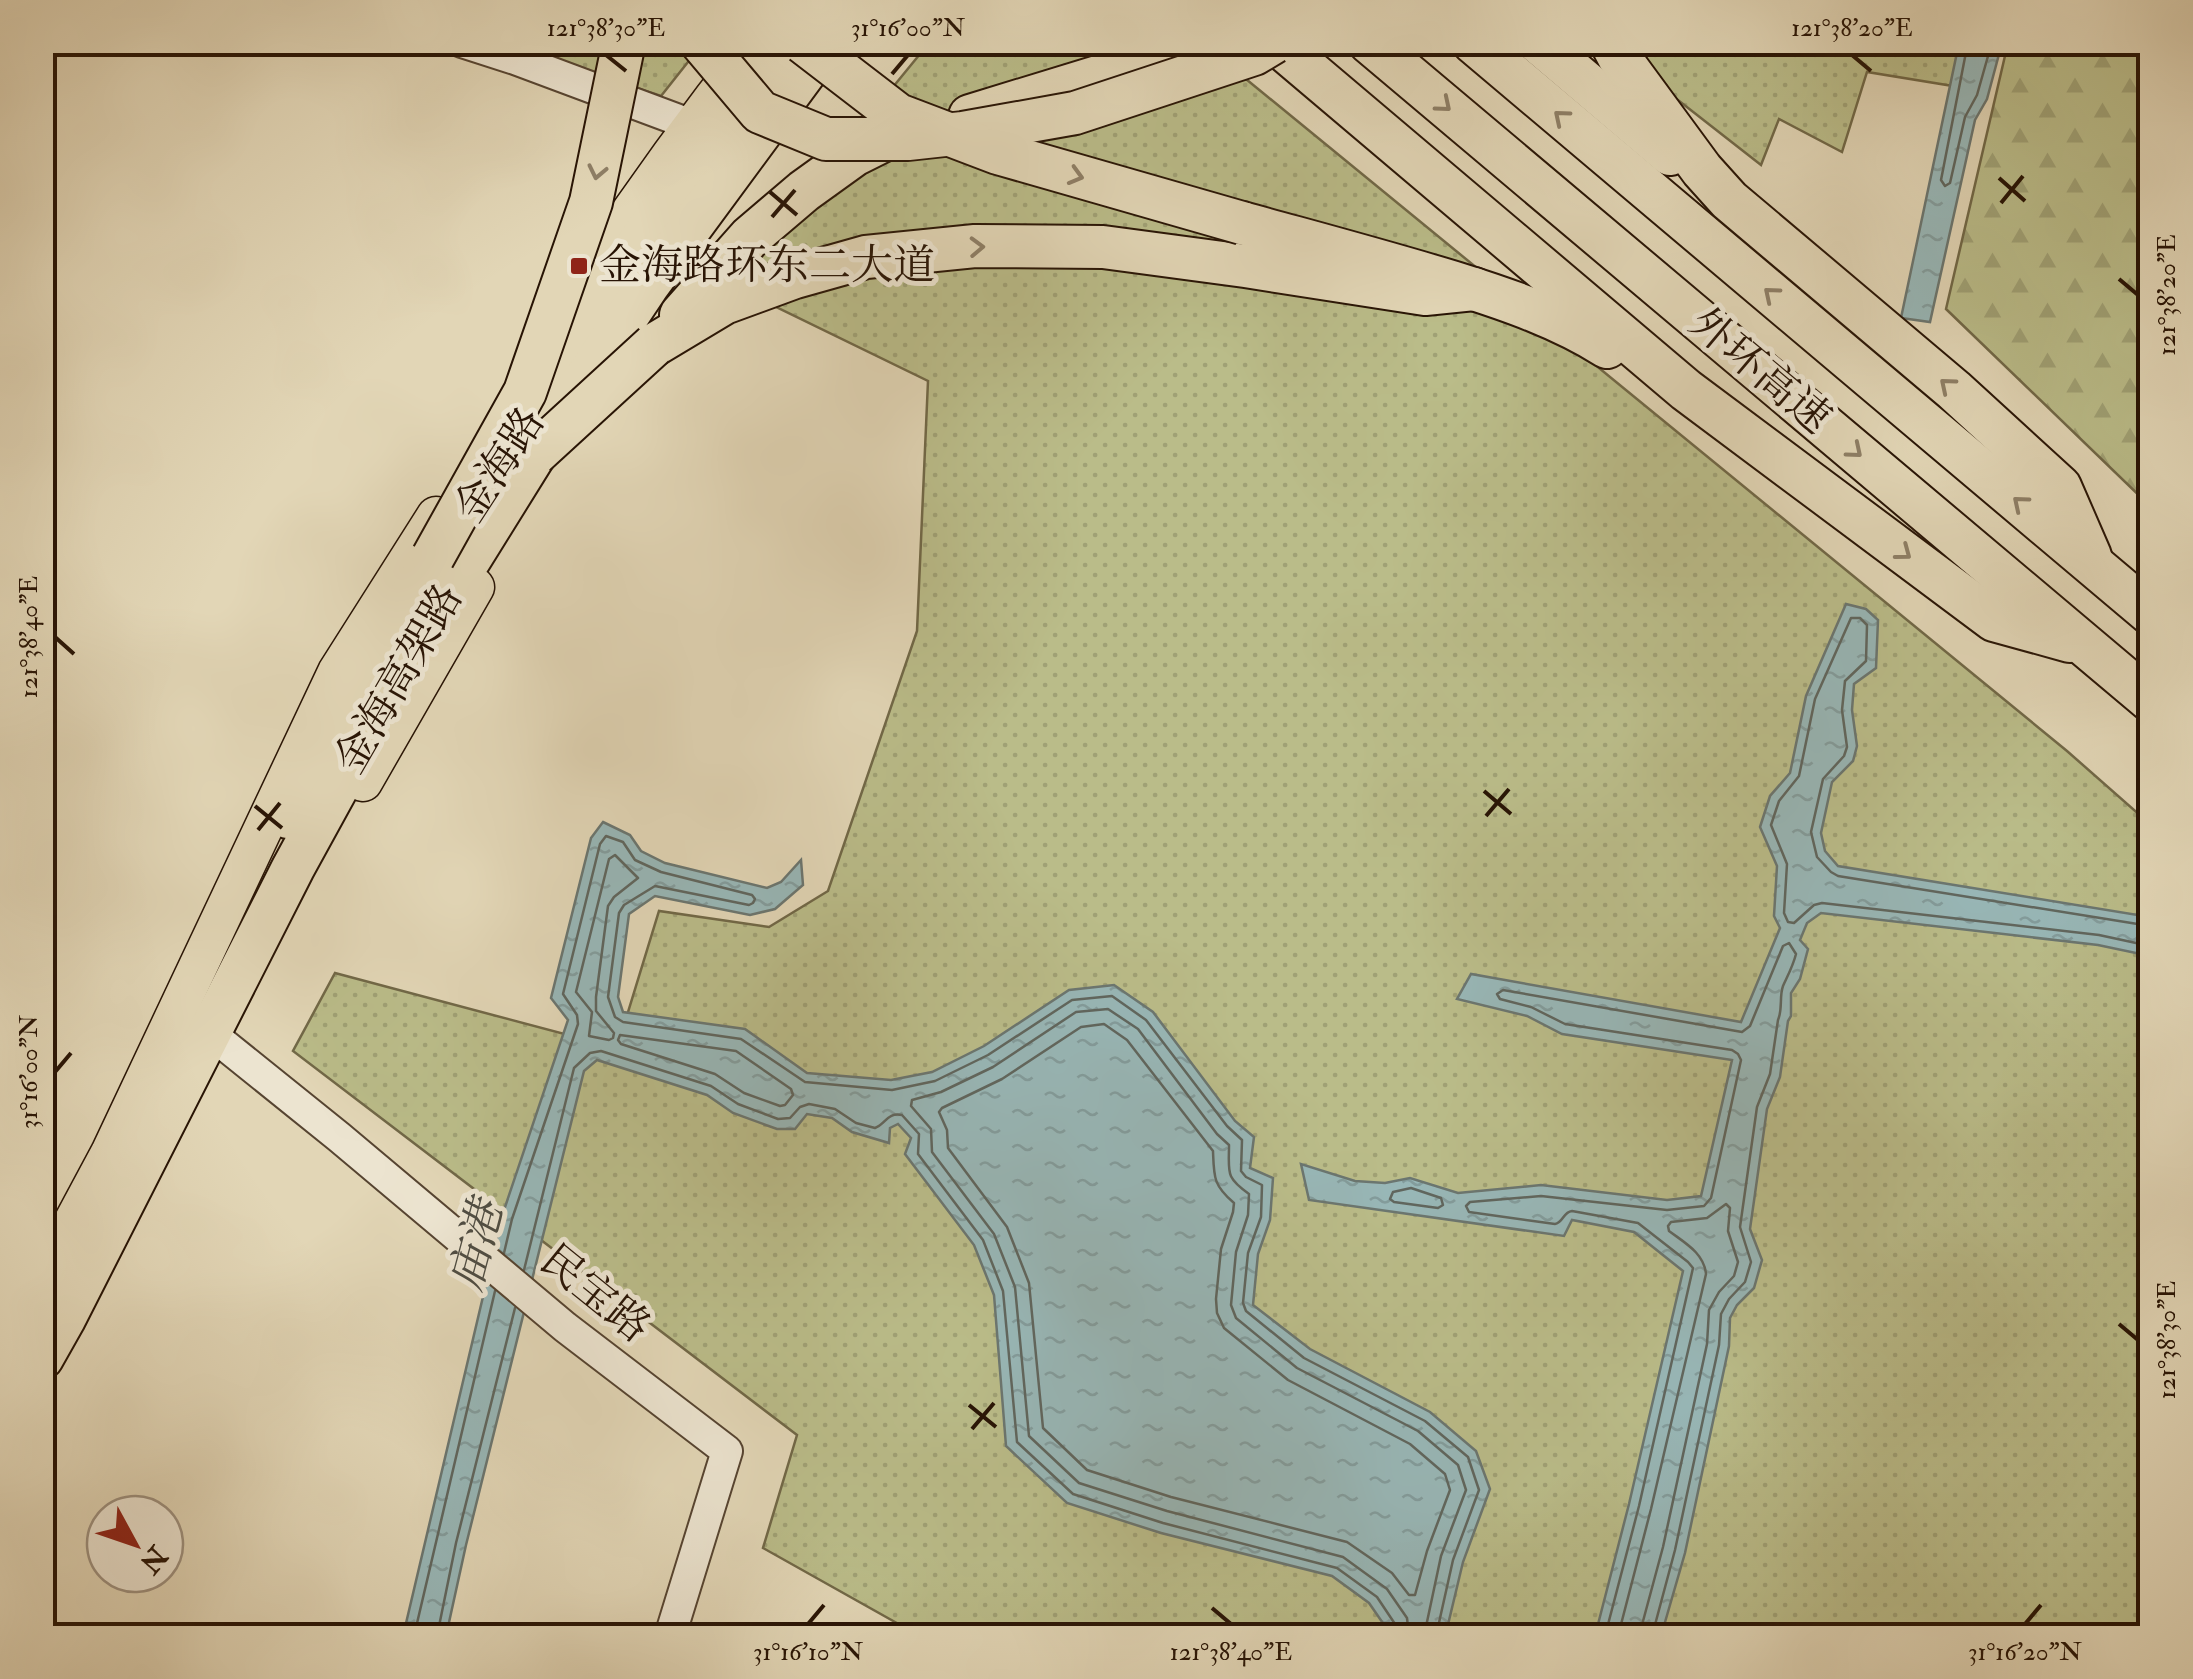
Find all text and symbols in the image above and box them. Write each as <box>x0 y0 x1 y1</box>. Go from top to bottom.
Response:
text: 121°38'30"E <box>547 13 665 44</box>
text: 31°16'00"N <box>851 13 966 44</box>
text: 121°38'20"E <box>1791 13 1913 44</box>
one-way arrow <box>1432 94 1450 112</box>
one-way arrow <box>1554 110 1573 128</box>
one-way arrow <box>587 163 608 180</box>
one-way arrow <box>1066 164 1084 185</box>
text: 121°38'20"E <box>2152 234 2183 356</box>
one-way arrow <box>969 237 985 258</box>
place label: 金海路环东二大道 <box>599 240 935 292</box>
marker: 金海路环东二大道 <box>568 255 590 277</box>
one-way arrow <box>1764 287 1783 305</box>
street label: 外环高速 <box>1679 297 1841 445</box>
one-way arrow <box>1941 379 1959 397</box>
street label: 金海路 <box>444 398 556 532</box>
one-way arrow <box>1843 439 1861 457</box>
one-way arrow <box>2013 497 2031 515</box>
one-way arrow <box>1893 541 1911 558</box>
street label: 金海高架路 <box>324 575 474 783</box>
text: 121°38'40"E <box>14 576 45 698</box>
text: 31°16'00"N <box>14 1014 45 1129</box>
water label: 庙港 <box>438 1190 517 1297</box>
street label: 民宝路 <box>530 1234 660 1354</box>
text: 121°38'30"E <box>2152 1281 2183 1399</box>
north arrow <box>85 1494 185 1594</box>
text: N <box>131 1537 175 1581</box>
text: 31°16'10"N <box>753 1637 864 1668</box>
text: 121°38'40"E <box>1170 1637 1292 1668</box>
text: 31°16'20"N <box>1968 1637 2083 1668</box>

